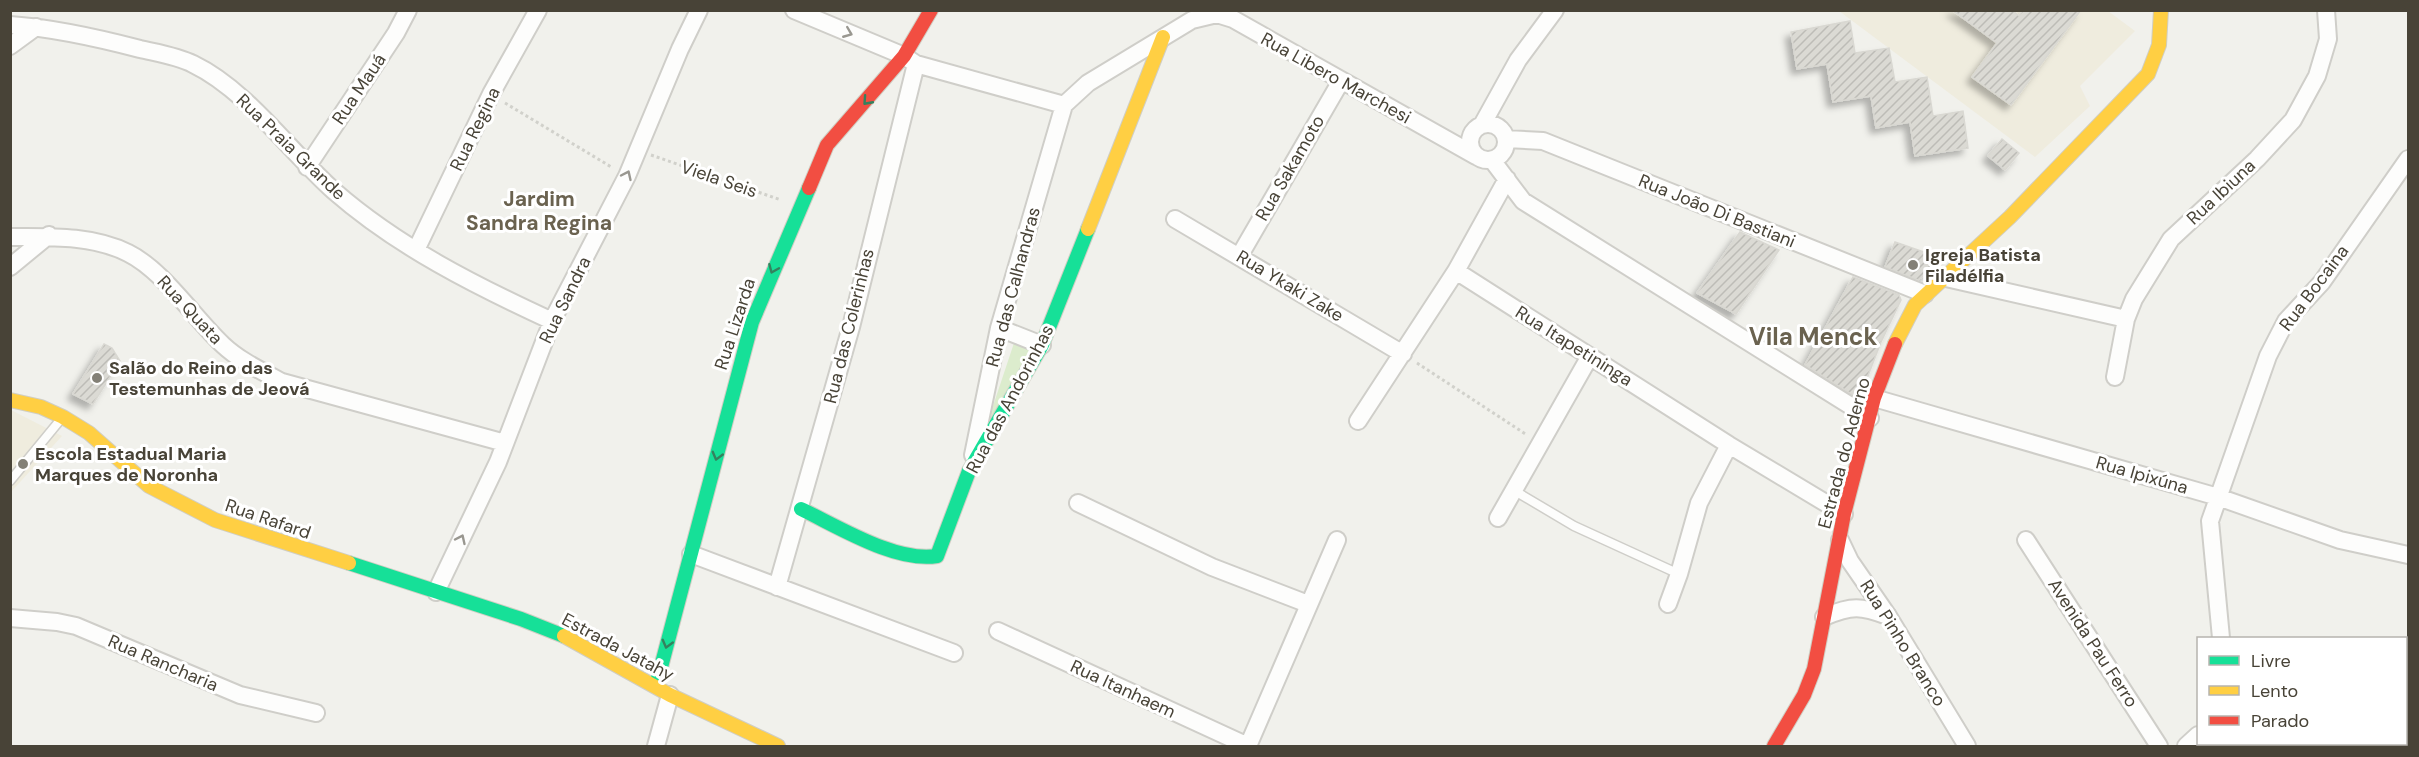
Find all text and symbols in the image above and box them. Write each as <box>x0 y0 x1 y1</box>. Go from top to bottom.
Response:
one-way arrow <box>842 26 853 38</box>
street label: Rua Libero Marchesi <box>1257 27 1415 129</box>
street label: Rua Mauá <box>327 49 391 129</box>
street label: Rua Regina <box>444 83 506 175</box>
street label: Rua Praia Grande <box>231 89 351 205</box>
one-way arrow <box>863 94 874 105</box>
street label: Rua Sakamoto <box>1250 111 1330 225</box>
street label: Rua Ibiuna <box>2181 154 2261 230</box>
street label: Viela Seis <box>678 155 760 203</box>
street label: Rua João Di Bastiani <box>1635 169 1799 253</box>
one-way arrow <box>619 171 631 182</box>
district label: Jardim Sandra Regina <box>466 185 612 237</box>
street label: Rua das Calhandras <box>980 204 1046 370</box>
street label: Rua Bocaina <box>2274 240 2354 336</box>
place label: Igreja Batista Filadélfia <box>1925 243 2041 288</box>
street label: Rua Ykaki Zake <box>1232 245 1348 327</box>
street label: Rua das Colerinhas <box>818 246 880 406</box>
street label: Rua Sandra <box>534 253 596 347</box>
marker: Igreja Batista Filadélfia <box>1906 258 1920 272</box>
one-way arrow <box>768 263 780 274</box>
street label: Rua Quata <box>152 270 228 350</box>
street label: Rua Lizarda <box>709 275 761 373</box>
street label: Rua Itapetininga <box>1511 300 1637 392</box>
street label: Rua das Andorinhas <box>961 320 1059 478</box>
district label: Vila Menck <box>1749 321 1877 352</box>
place label: Salão do Reino das Testemunhas de Jeová <box>109 356 309 401</box>
marker: Salão do Reino das Testemunhas de Jeová <box>90 371 104 385</box>
street label: Estrada do Aderno <box>1812 375 1876 531</box>
place label: Escola Estadual Maria Marques de Noronha <box>35 442 227 487</box>
street label: Rua Ipixúna <box>2093 450 2191 500</box>
one-way arrow <box>711 451 724 461</box>
marker: Escola Estadual Maria Marques de Noronha <box>16 457 30 471</box>
street label: Rua Rafard <box>222 493 314 545</box>
one-way arrow <box>454 535 466 546</box>
street label: Avenida Pau Ferro <box>2042 574 2144 712</box>
street label: Rua Pinho Branco <box>1854 575 1952 711</box>
street label: Estrada Jatahy <box>558 607 678 687</box>
street label: Rua Rancharia <box>104 629 222 697</box>
legend <box>2197 637 2407 745</box>
one-way arrow <box>661 639 674 649</box>
text: Livre <box>2251 649 2291 673</box>
street label: Rua Itanhaem <box>1067 654 1179 724</box>
text: Lento <box>2251 679 2298 703</box>
text: Parado <box>2251 709 2309 733</box>

